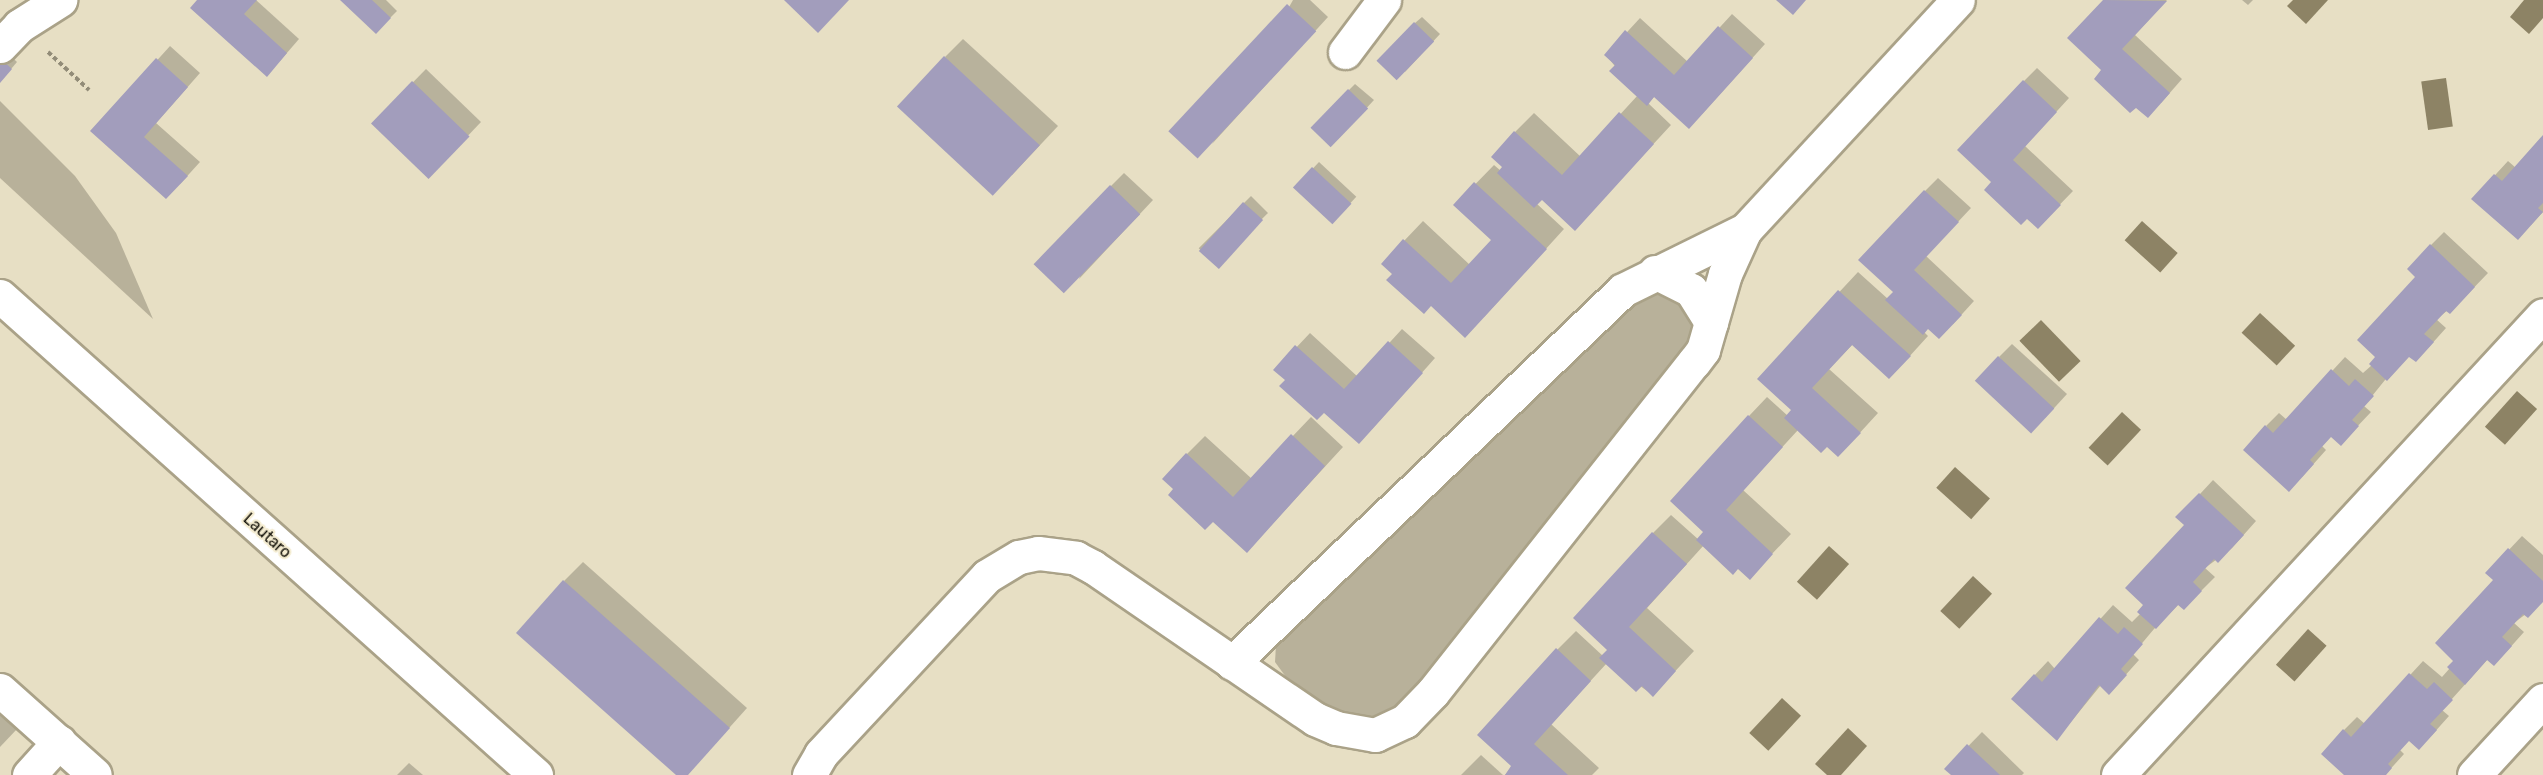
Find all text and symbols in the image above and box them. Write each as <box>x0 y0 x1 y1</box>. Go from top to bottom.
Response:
street label: Lautaro <box>239 510 295 562</box>

